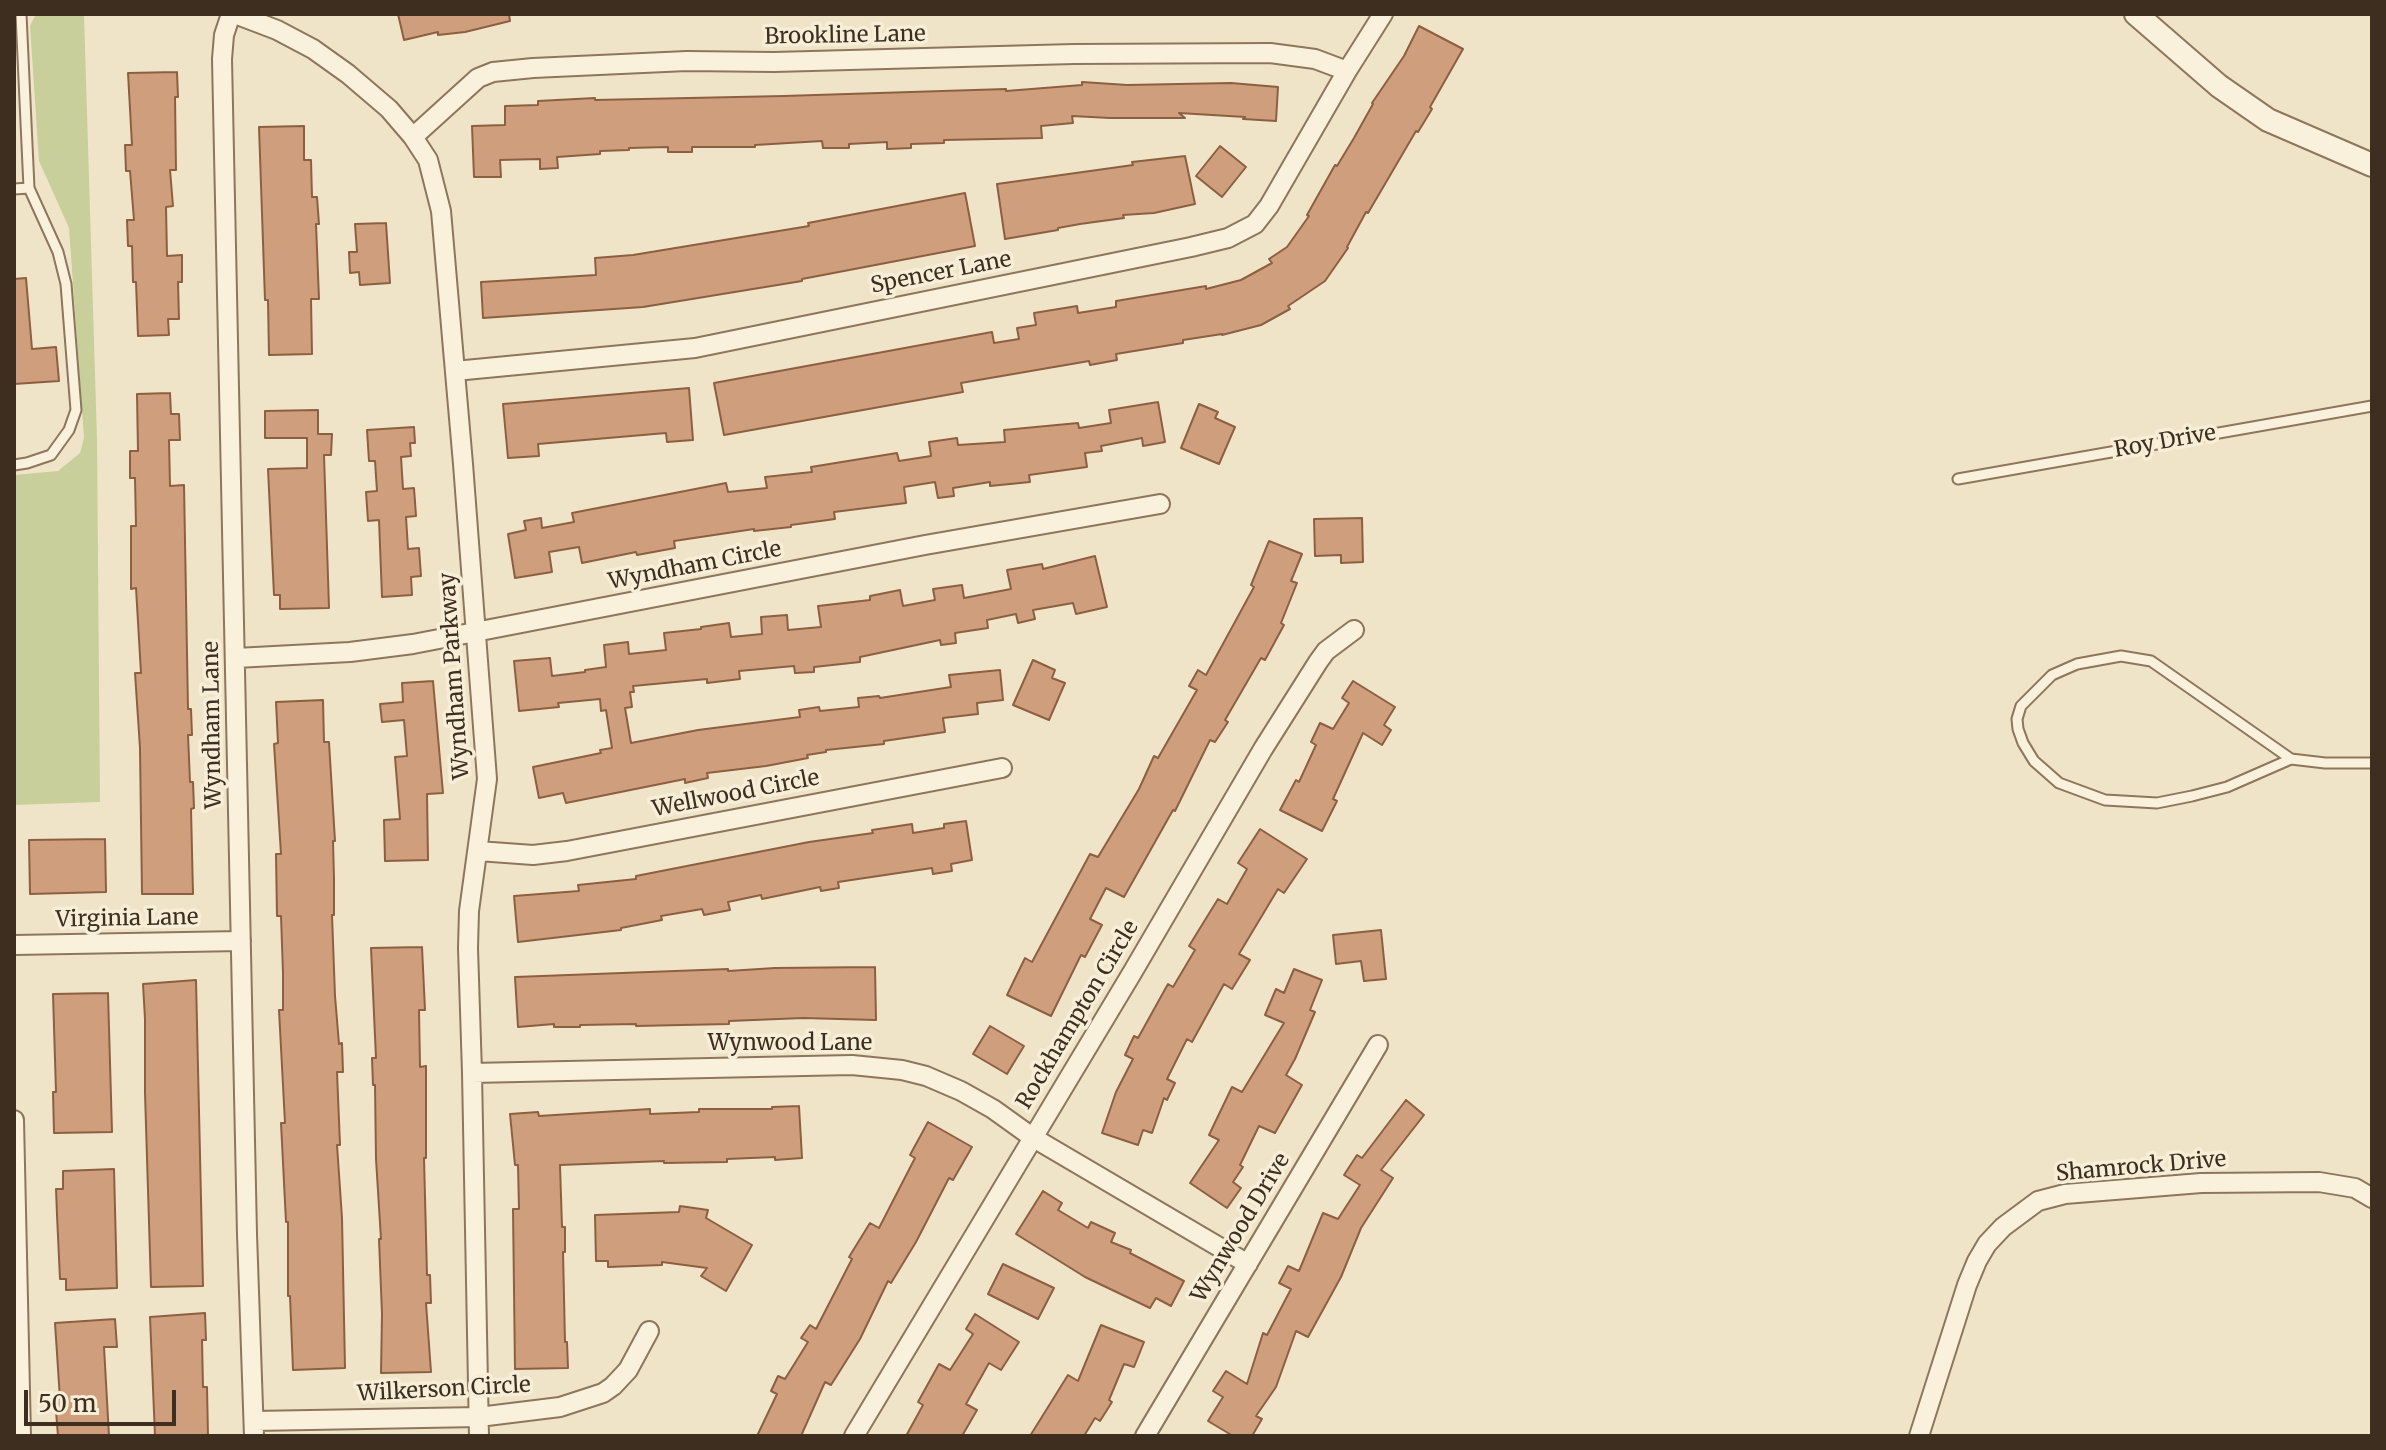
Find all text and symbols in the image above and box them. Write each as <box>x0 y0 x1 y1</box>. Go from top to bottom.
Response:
street label: Brookline Lane <box>764 21 926 51</box>
street label: Spencer Lane <box>868 246 1014 300</box>
street label: Roy Drive <box>2112 420 2218 464</box>
street label: Wyndham Circle <box>606 536 784 596</box>
street label: Wyndham Parkway <box>435 572 475 780</box>
street label: Wyndham Lane <box>198 641 228 809</box>
street label: Wellwood Circle <box>650 765 822 823</box>
street label: Virginia Lane <box>55 905 199 933</box>
street label: Rockhampton Circle <box>1011 916 1145 1114</box>
street label: Wynwood Lane <box>708 1031 872 1057</box>
street label: Shamrock Drive <box>2055 1146 2227 1188</box>
street label: Wynwood Drive <box>1186 1149 1296 1307</box>
street label: Wilkerson Circle <box>357 1372 531 1408</box>
scale bar <box>28 1374 180 1424</box>
text: 50 m <box>38 1388 97 1419</box>

